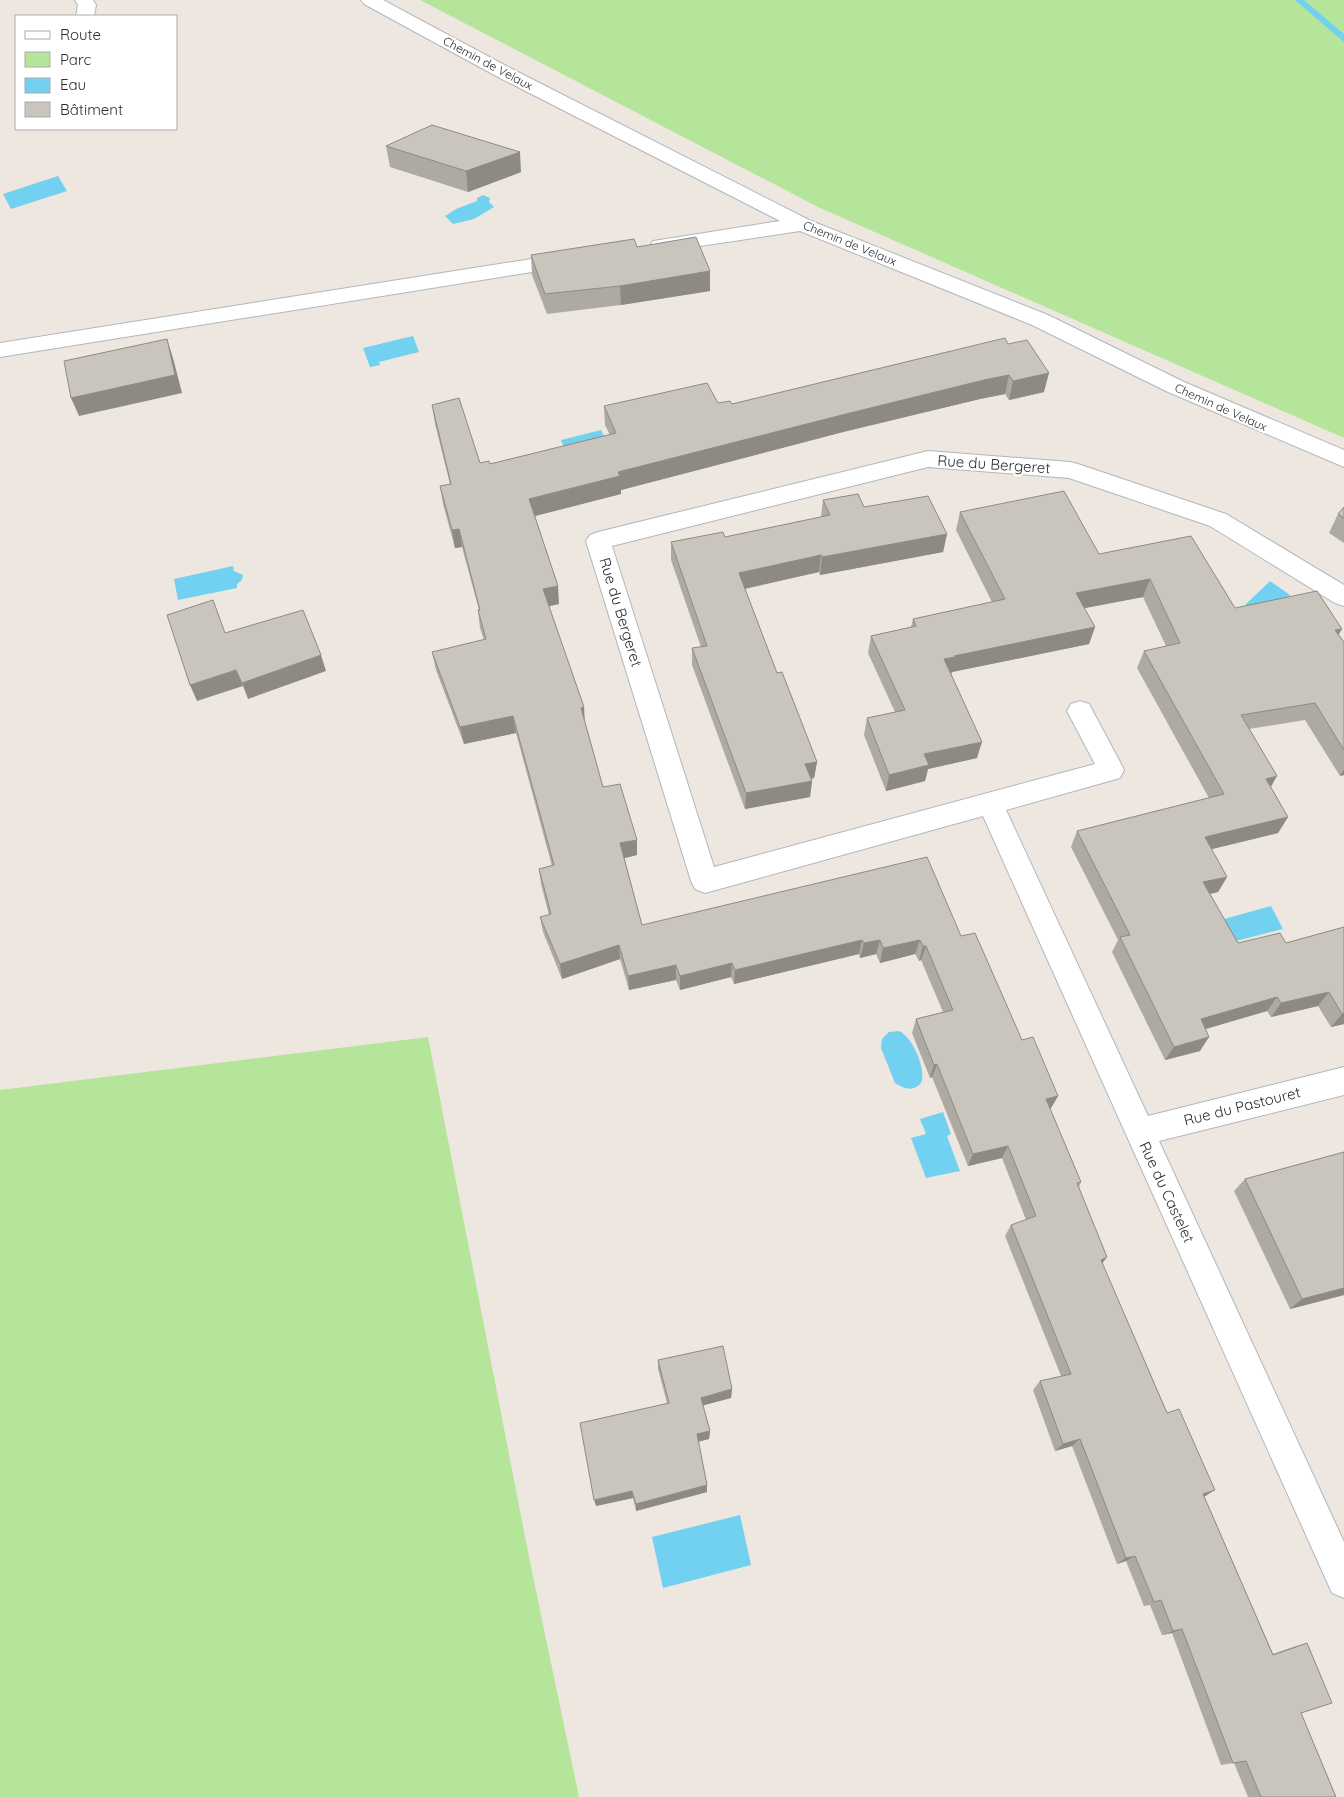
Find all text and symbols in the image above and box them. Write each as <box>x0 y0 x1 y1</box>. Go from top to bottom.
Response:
legend <box>15 15 178 130</box>
text: Route <box>60 25 101 44</box>
street label: Chemin de Velaux <box>441 33 536 93</box>
text: Parc <box>60 50 91 69</box>
text: Eau <box>60 75 86 94</box>
text: Bâtiment <box>60 100 123 119</box>
street label: Chemin de Velaux <box>801 217 899 269</box>
street label: Chemin de Velaux <box>1172 380 1270 434</box>
street label: Rue du Bergeret <box>937 451 1051 477</box>
street label: Rue du Bergeret <box>595 555 647 669</box>
street label: Rue du Pastouret <box>1182 1082 1302 1130</box>
street label: Rue du Castelet <box>1135 1138 1199 1246</box>

